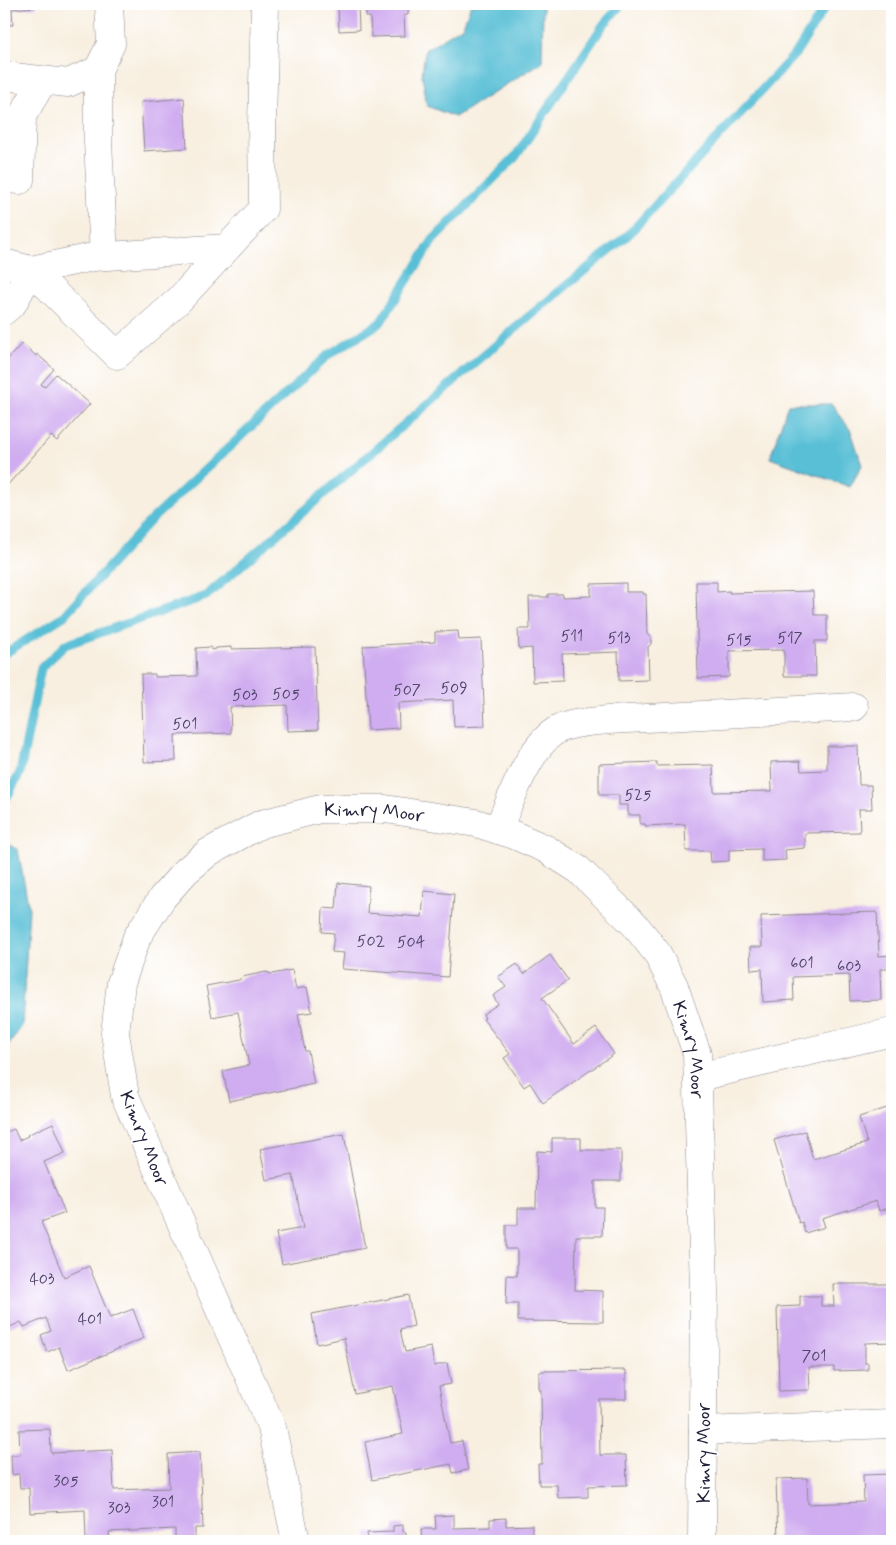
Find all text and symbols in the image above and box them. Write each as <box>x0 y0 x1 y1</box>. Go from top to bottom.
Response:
house number: 511 <box>561 626 583 647</box>
house number: 513 <box>607 628 631 649</box>
house number: 517 <box>777 628 803 649</box>
house number: 515 <box>726 630 752 651</box>
house number: 509 <box>440 678 468 699</box>
house number: 507 <box>393 680 421 701</box>
house number: 505 <box>272 684 300 705</box>
house number: 503 <box>232 685 258 706</box>
house number: 501 <box>173 714 197 735</box>
house number: 525 <box>625 785 652 806</box>
street label: Kimry Moor <box>324 798 426 829</box>
house number: 502 <box>357 931 386 952</box>
house number: 504 <box>397 932 425 953</box>
house number: 601 <box>790 953 814 974</box>
house number: 603 <box>837 956 861 977</box>
street label: Kimry Moor <box>666 997 709 1099</box>
street label: Kimry Moor <box>112 1087 174 1190</box>
house number: 403 <box>30 1269 55 1290</box>
house number: 401 <box>78 1309 102 1330</box>
house number: 701 <box>801 1346 827 1367</box>
street label: Kimry Moor <box>692 1403 718 1503</box>
house number: 305 <box>53 1471 79 1492</box>
house number: 301 <box>152 1492 174 1513</box>
house number: 303 <box>108 1498 131 1519</box>

